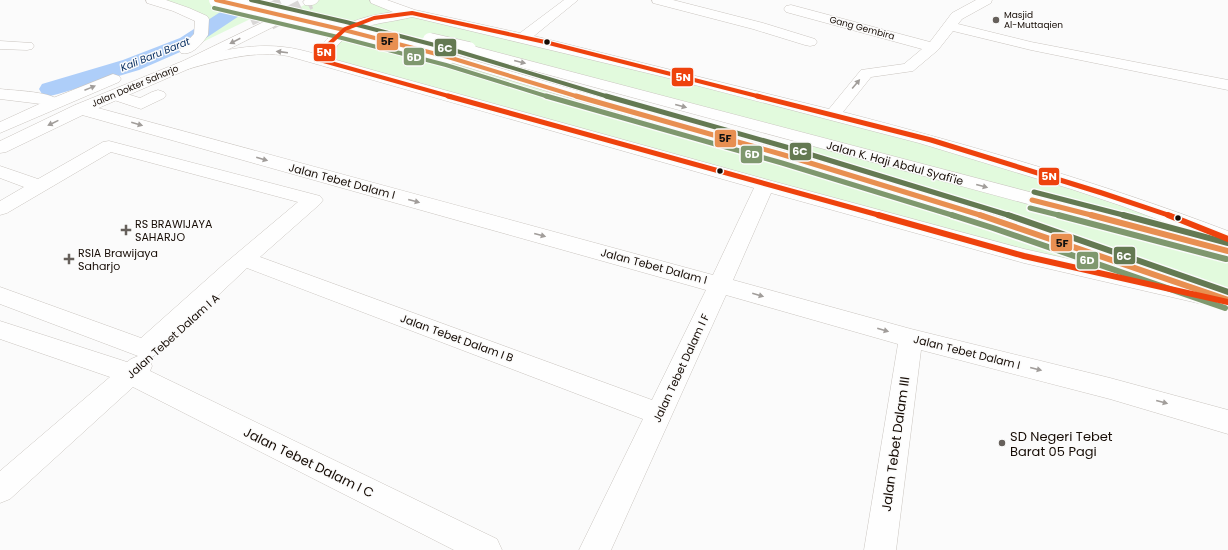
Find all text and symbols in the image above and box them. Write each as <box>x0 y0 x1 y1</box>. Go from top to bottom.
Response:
place label: Masjid Al-Muttaqien <box>1004 9 1063 31</box>
street label: Gang Gembira <box>828 14 896 42</box>
marker: Masjid Al-Muttaqien <box>991 15 1001 25</box>
line badge: 5F <box>376 32 399 51</box>
text: 5F <box>380 33 394 49</box>
water label: Kali Baru Barat <box>118 34 192 75</box>
unlabelled marker <box>542 37 552 47</box>
one-way arrow <box>229 38 241 44</box>
line badge: 6C <box>434 38 457 57</box>
text: 6C <box>437 40 453 56</box>
line badge: 5N <box>313 43 336 62</box>
text: 5N <box>316 44 332 60</box>
line badge: 6D <box>403 47 425 66</box>
one-way arrow <box>276 49 288 55</box>
text: 6D <box>406 49 422 65</box>
one-way arrow <box>514 59 526 65</box>
street label: Jalan Dokter Saharjo <box>90 62 180 110</box>
line badge: 5N <box>671 67 694 87</box>
text: 5N <box>675 69 691 85</box>
one-way arrow <box>852 78 861 89</box>
one-way arrow <box>85 85 97 91</box>
one-way arrow <box>675 103 687 109</box>
one-way arrow <box>47 120 58 126</box>
one-way arrow <box>130 122 143 128</box>
line badge: 5F <box>714 129 737 148</box>
text: 5F <box>718 130 732 146</box>
street label: Jalan K. Haji Abdul Syafi'ie <box>825 137 965 189</box>
line badge: 6C <box>789 142 812 161</box>
text: 6C <box>792 143 808 159</box>
line badge: 6D <box>740 145 763 164</box>
text: 6D <box>744 146 760 162</box>
one-way arrow <box>256 156 268 162</box>
street label: Jalan Tebet Dalam I <box>287 159 397 203</box>
unlabelled marker <box>715 166 725 176</box>
line badge: 5N <box>1038 167 1060 186</box>
text: 5N <box>1041 168 1057 184</box>
one-way arrow <box>976 184 989 190</box>
one-way arrow <box>408 198 420 204</box>
unlabelled marker <box>1173 213 1183 223</box>
place label: RS BRAWIJAYA SAHARJO <box>135 216 213 245</box>
marker: RS BRAWIJAYA SAHARJO <box>120 224 132 236</box>
one-way arrow <box>534 232 546 238</box>
line badge: 5F <box>1050 233 1073 252</box>
text: 5F <box>1055 235 1069 251</box>
street label: Jalan Tebet Dalam I <box>599 244 709 288</box>
place label: RSIA Brawijaya Saharjo <box>78 245 158 274</box>
line badge: 6C <box>1113 246 1136 265</box>
text: 6C <box>1116 248 1132 264</box>
line badge: 6D <box>1076 251 1099 270</box>
text: 6D <box>1079 252 1095 268</box>
marker: RSIA Brawijaya Saharjo <box>63 253 75 265</box>
street label: Jalan Tebet Dalam I A <box>123 290 223 382</box>
one-way arrow <box>752 292 764 298</box>
street label: Jalan Tebet Dalam I B <box>398 310 516 366</box>
street label: Jalan Tebet Dalam I F <box>649 311 713 425</box>
one-way arrow <box>877 327 889 333</box>
street label: Jalan Tebet Dalam I <box>912 331 1022 373</box>
one-way arrow <box>1030 367 1042 373</box>
street label: Jalan Tebet Dalam III <box>877 375 914 513</box>
one-way arrow <box>1156 400 1168 406</box>
street label: Jalan Tebet Dalam I C <box>240 423 377 502</box>
place label: SD Negeri Tebet Barat 05 Pagi <box>1010 427 1113 461</box>
marker: SD Negeri Tebet Barat 05 Pagi <box>997 438 1007 448</box>

